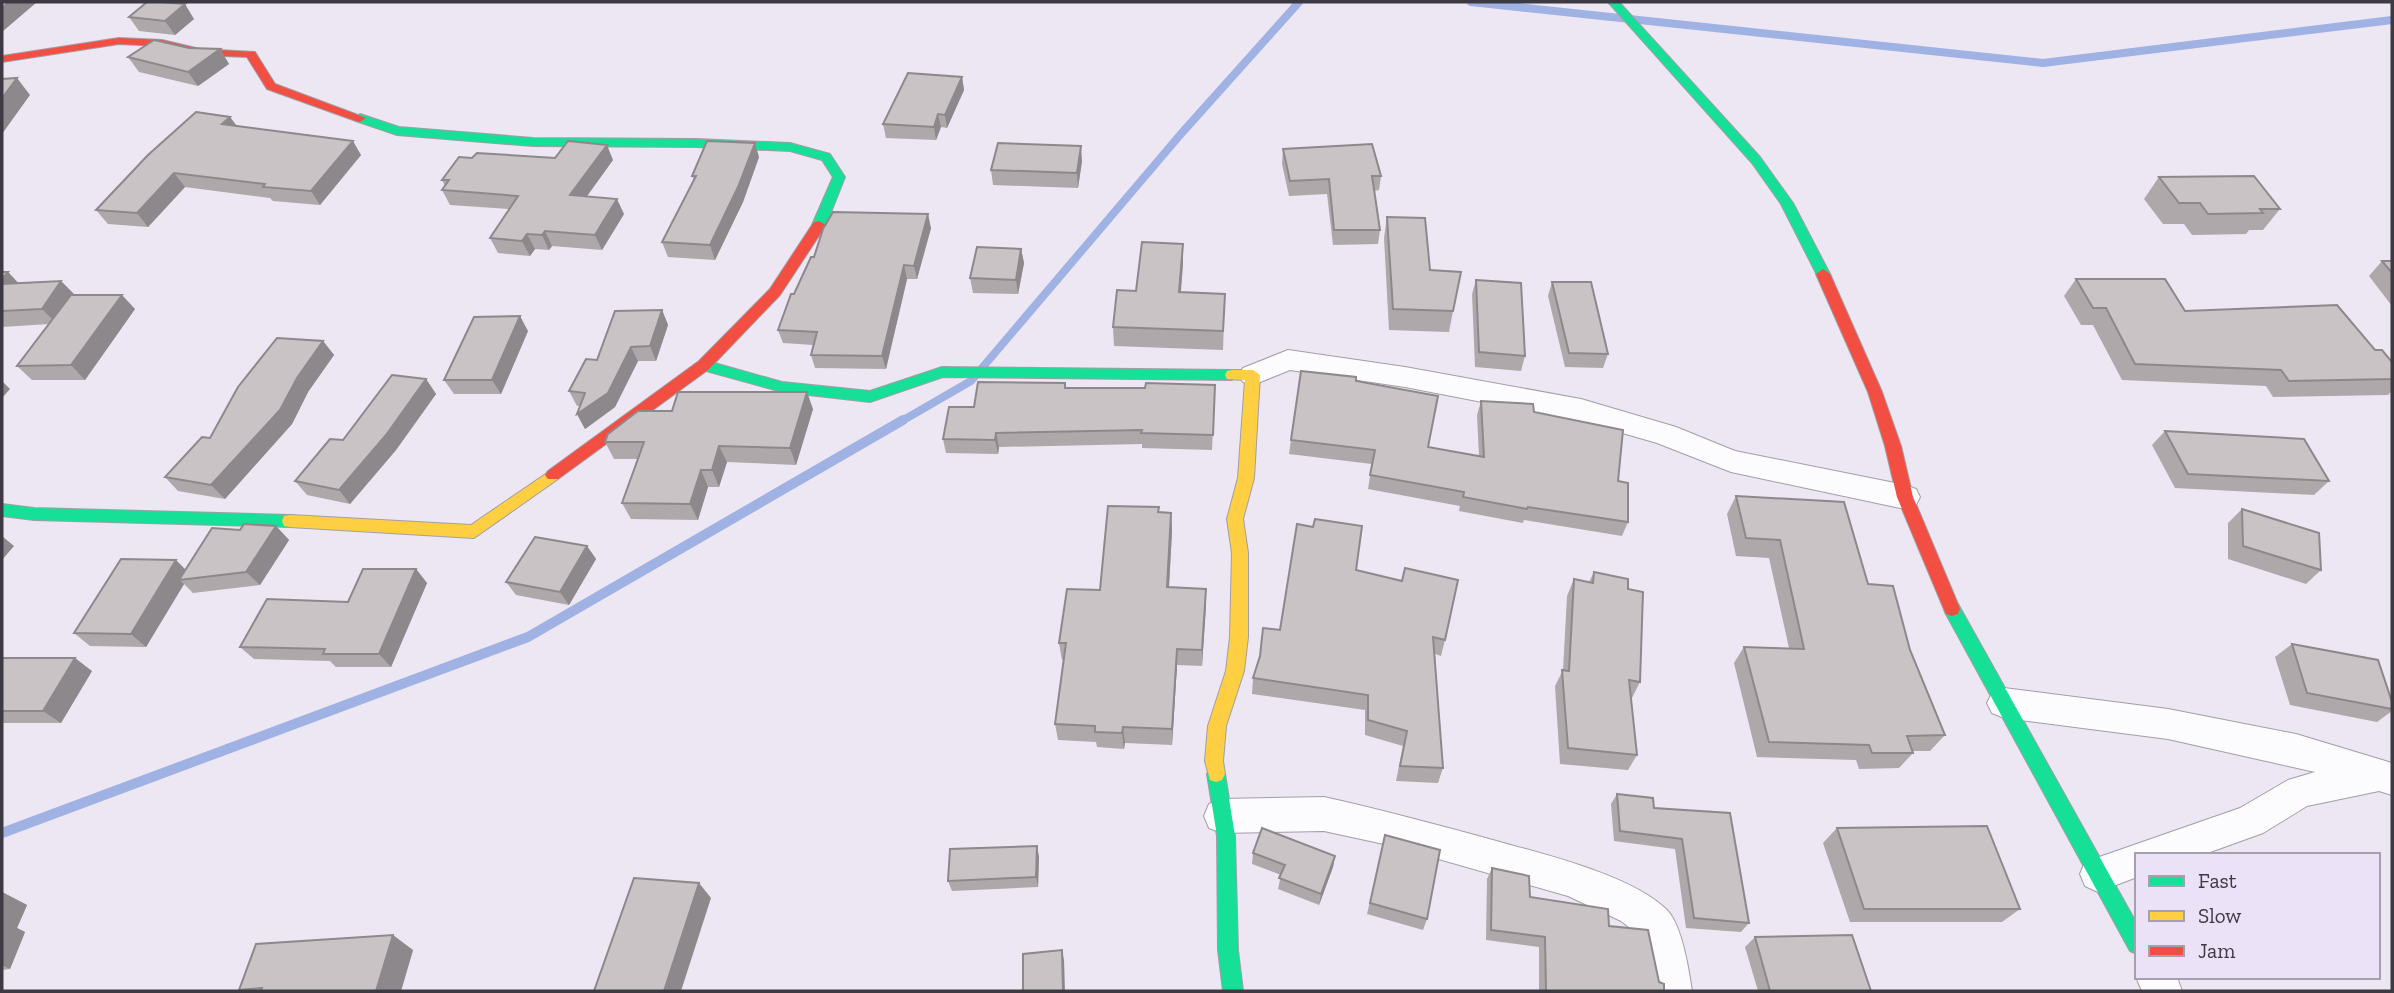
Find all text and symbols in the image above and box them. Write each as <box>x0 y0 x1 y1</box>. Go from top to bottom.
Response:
legend <box>2135 853 2380 979</box>
text: Fast <box>2198 868 2237 893</box>
text: Slow <box>2198 903 2241 928</box>
text: Jam <box>2198 938 2235 963</box>

